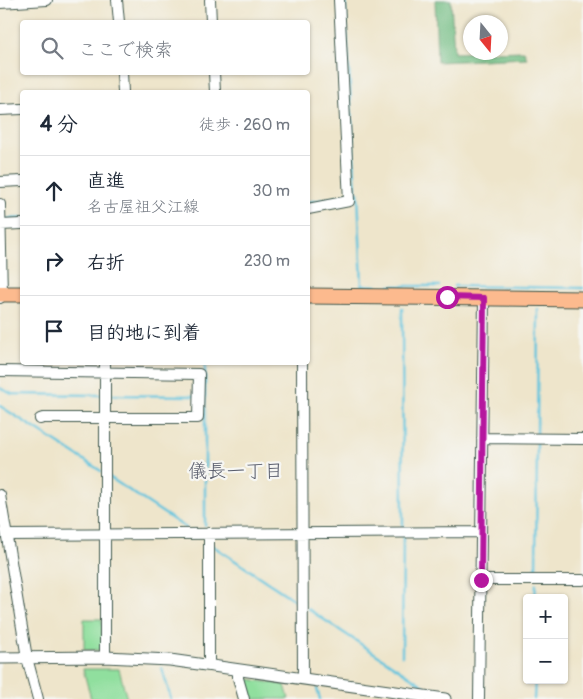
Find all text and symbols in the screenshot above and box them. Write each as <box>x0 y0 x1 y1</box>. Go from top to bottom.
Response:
north arrow <box>463 15 508 60</box>
search box <box>20 20 310 75</box>
icon: search <box>38 34 66 62</box>
text: ここで検索 <box>78 38 173 62</box>
text: 4 分 <box>40 111 78 138</box>
text: 徒歩 · 260 m <box>199 115 290 135</box>
text: 直進 <box>87 169 125 193</box>
icon: ahead <box>40 177 68 205</box>
text: 30 m <box>252 181 290 201</box>
text: 名古屋祖父江線 <box>87 197 199 217</box>
icon: right <box>40 247 68 275</box>
text: 右折 <box>87 251 125 275</box>
text: 230 m <box>244 251 290 271</box>
route start <box>436 286 459 309</box>
icon: arrive <box>40 317 68 345</box>
text: 目的地に到着 <box>87 321 201 345</box>
district label: 儀長一丁目 <box>188 459 284 483</box>
route end <box>470 569 493 592</box>
map controls <box>523 594 568 684</box>
button: + <box>523 594 568 639</box>
button: − <box>523 639 568 684</box>

